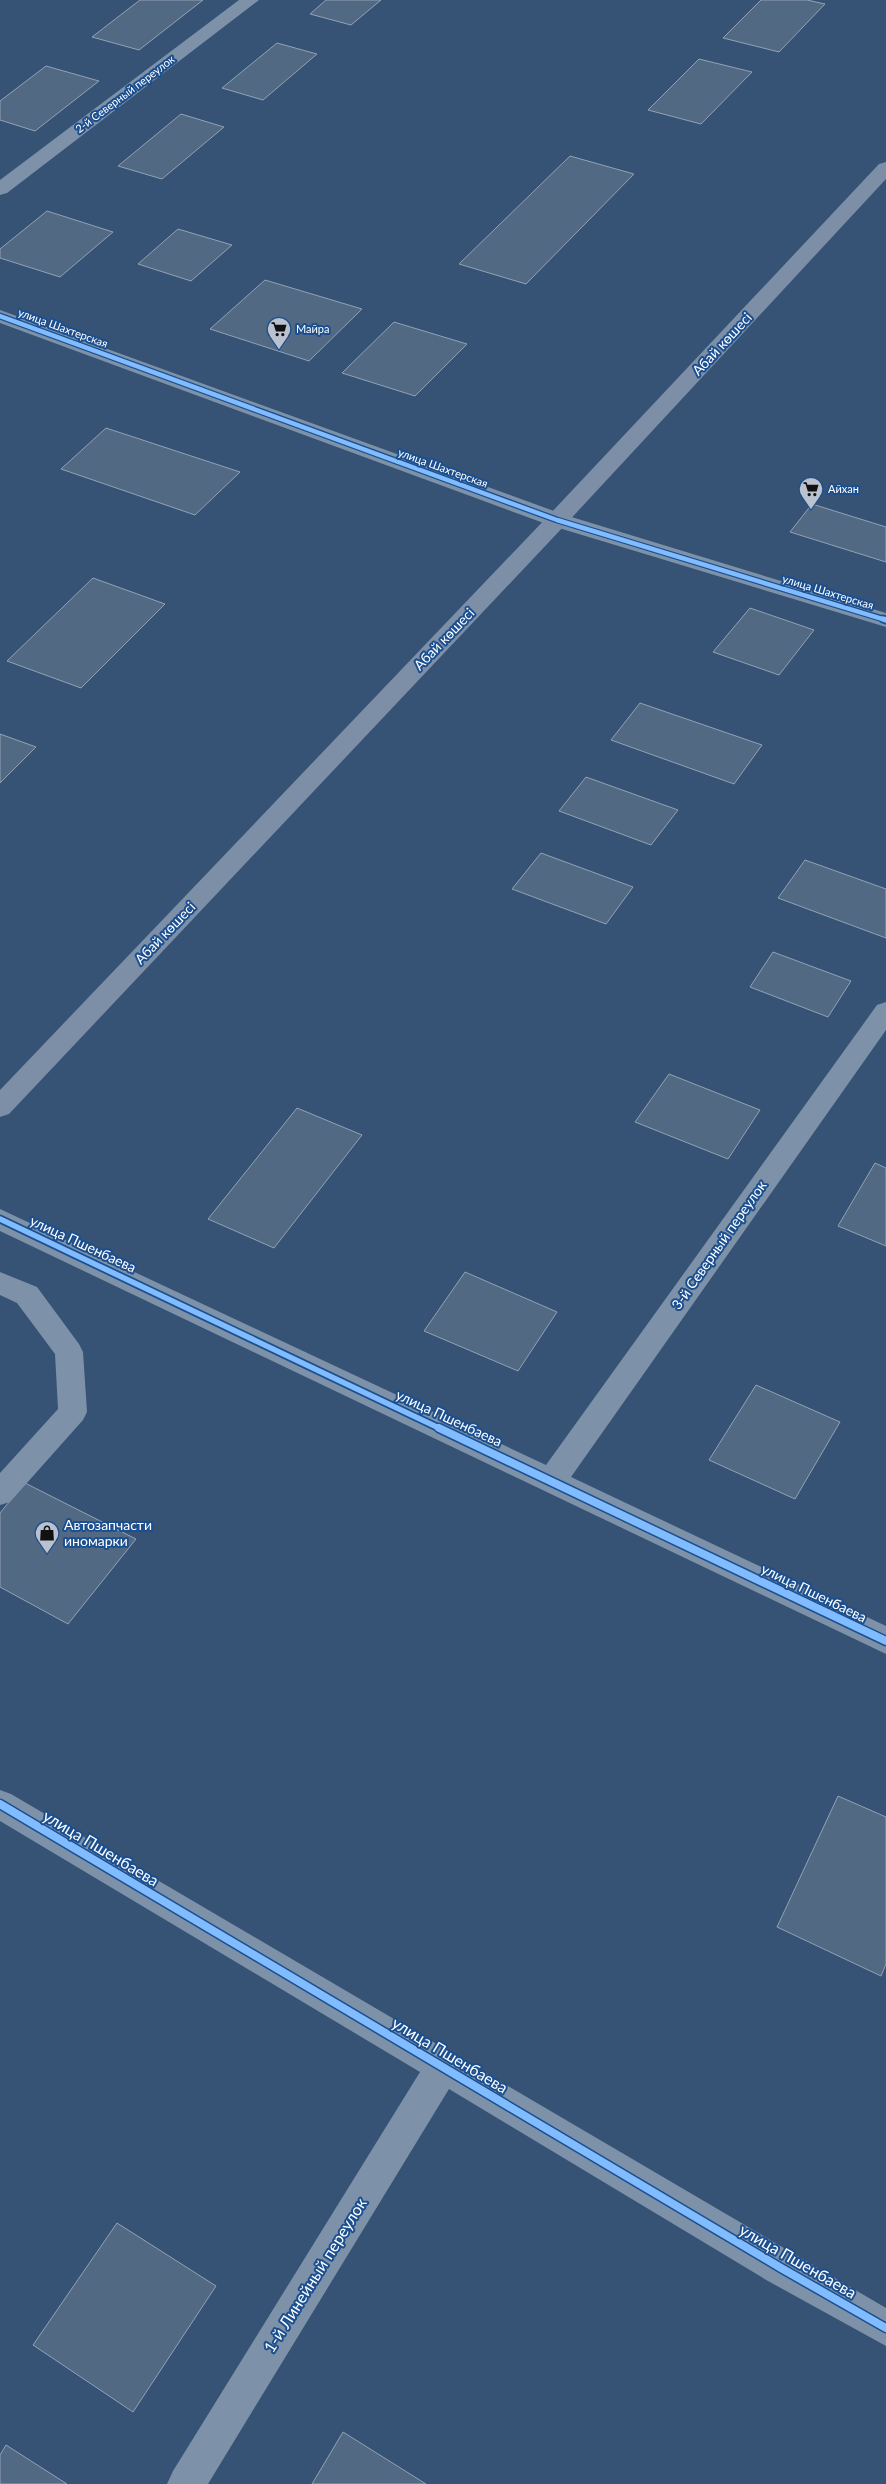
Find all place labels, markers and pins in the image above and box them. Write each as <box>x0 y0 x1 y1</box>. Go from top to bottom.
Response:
supermarket icon: Майра <box>266 316 292 350</box>
place label: Майра <box>296 322 329 335</box>
supermarket icon: Айхан <box>798 476 824 510</box>
place label: Айхан <box>828 482 859 495</box>
place label: Автозапчасти иномарки <box>64 1516 152 1549</box>
shop icon: Автозапчасти иномарки <box>34 1520 60 1554</box>

